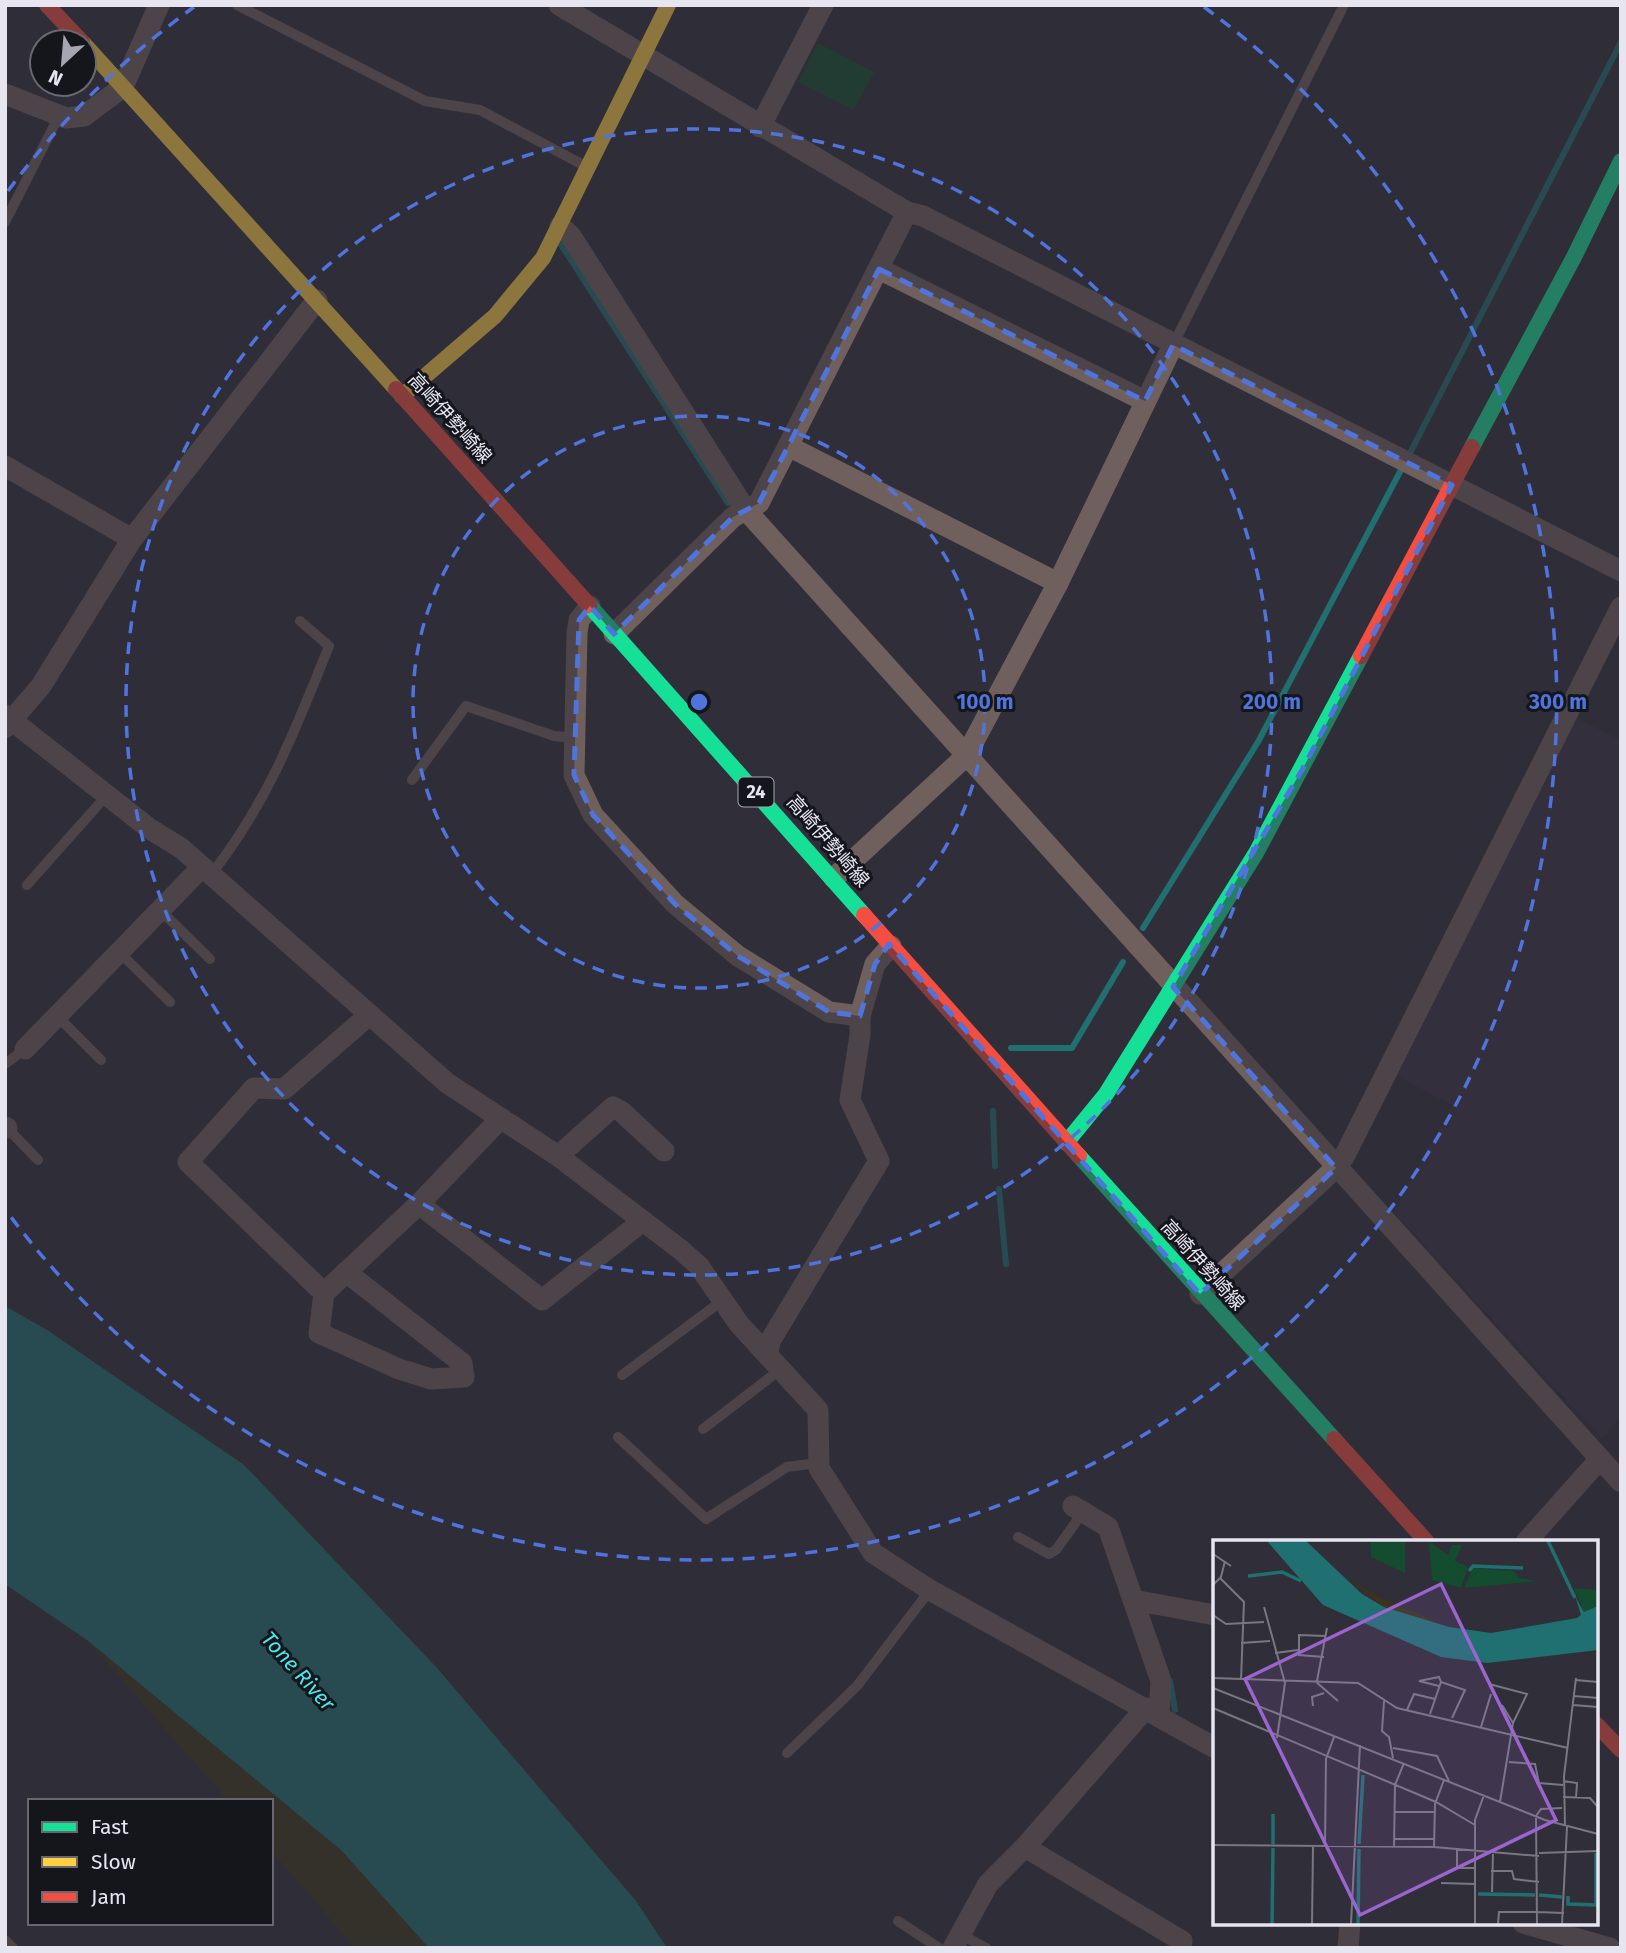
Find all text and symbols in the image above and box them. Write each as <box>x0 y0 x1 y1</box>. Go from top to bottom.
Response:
north arrow <box>28 28 98 98</box>
text: N <box>45 65 66 91</box>
street label: 高崎伊勢崎線 <box>403 368 497 468</box>
text: 100 m <box>956 689 1014 715</box>
text: 200 m <box>1243 689 1301 715</box>
text: 300 m <box>1528 689 1587 715</box>
centre of rings <box>687 690 711 714</box>
road number: 24 <box>738 778 774 806</box>
street label: 高崎伊勢崎線 <box>782 790 874 892</box>
street label: 高崎伊勢崎線 <box>1156 1215 1250 1315</box>
inset map <box>1213 1540 1598 1925</box>
water label: Tone River <box>256 1626 341 1717</box>
legend <box>28 1799 273 1925</box>
text: Fast <box>91 1814 129 1840</box>
text: Slow <box>91 1849 136 1875</box>
text: Jam <box>91 1884 127 1910</box>

